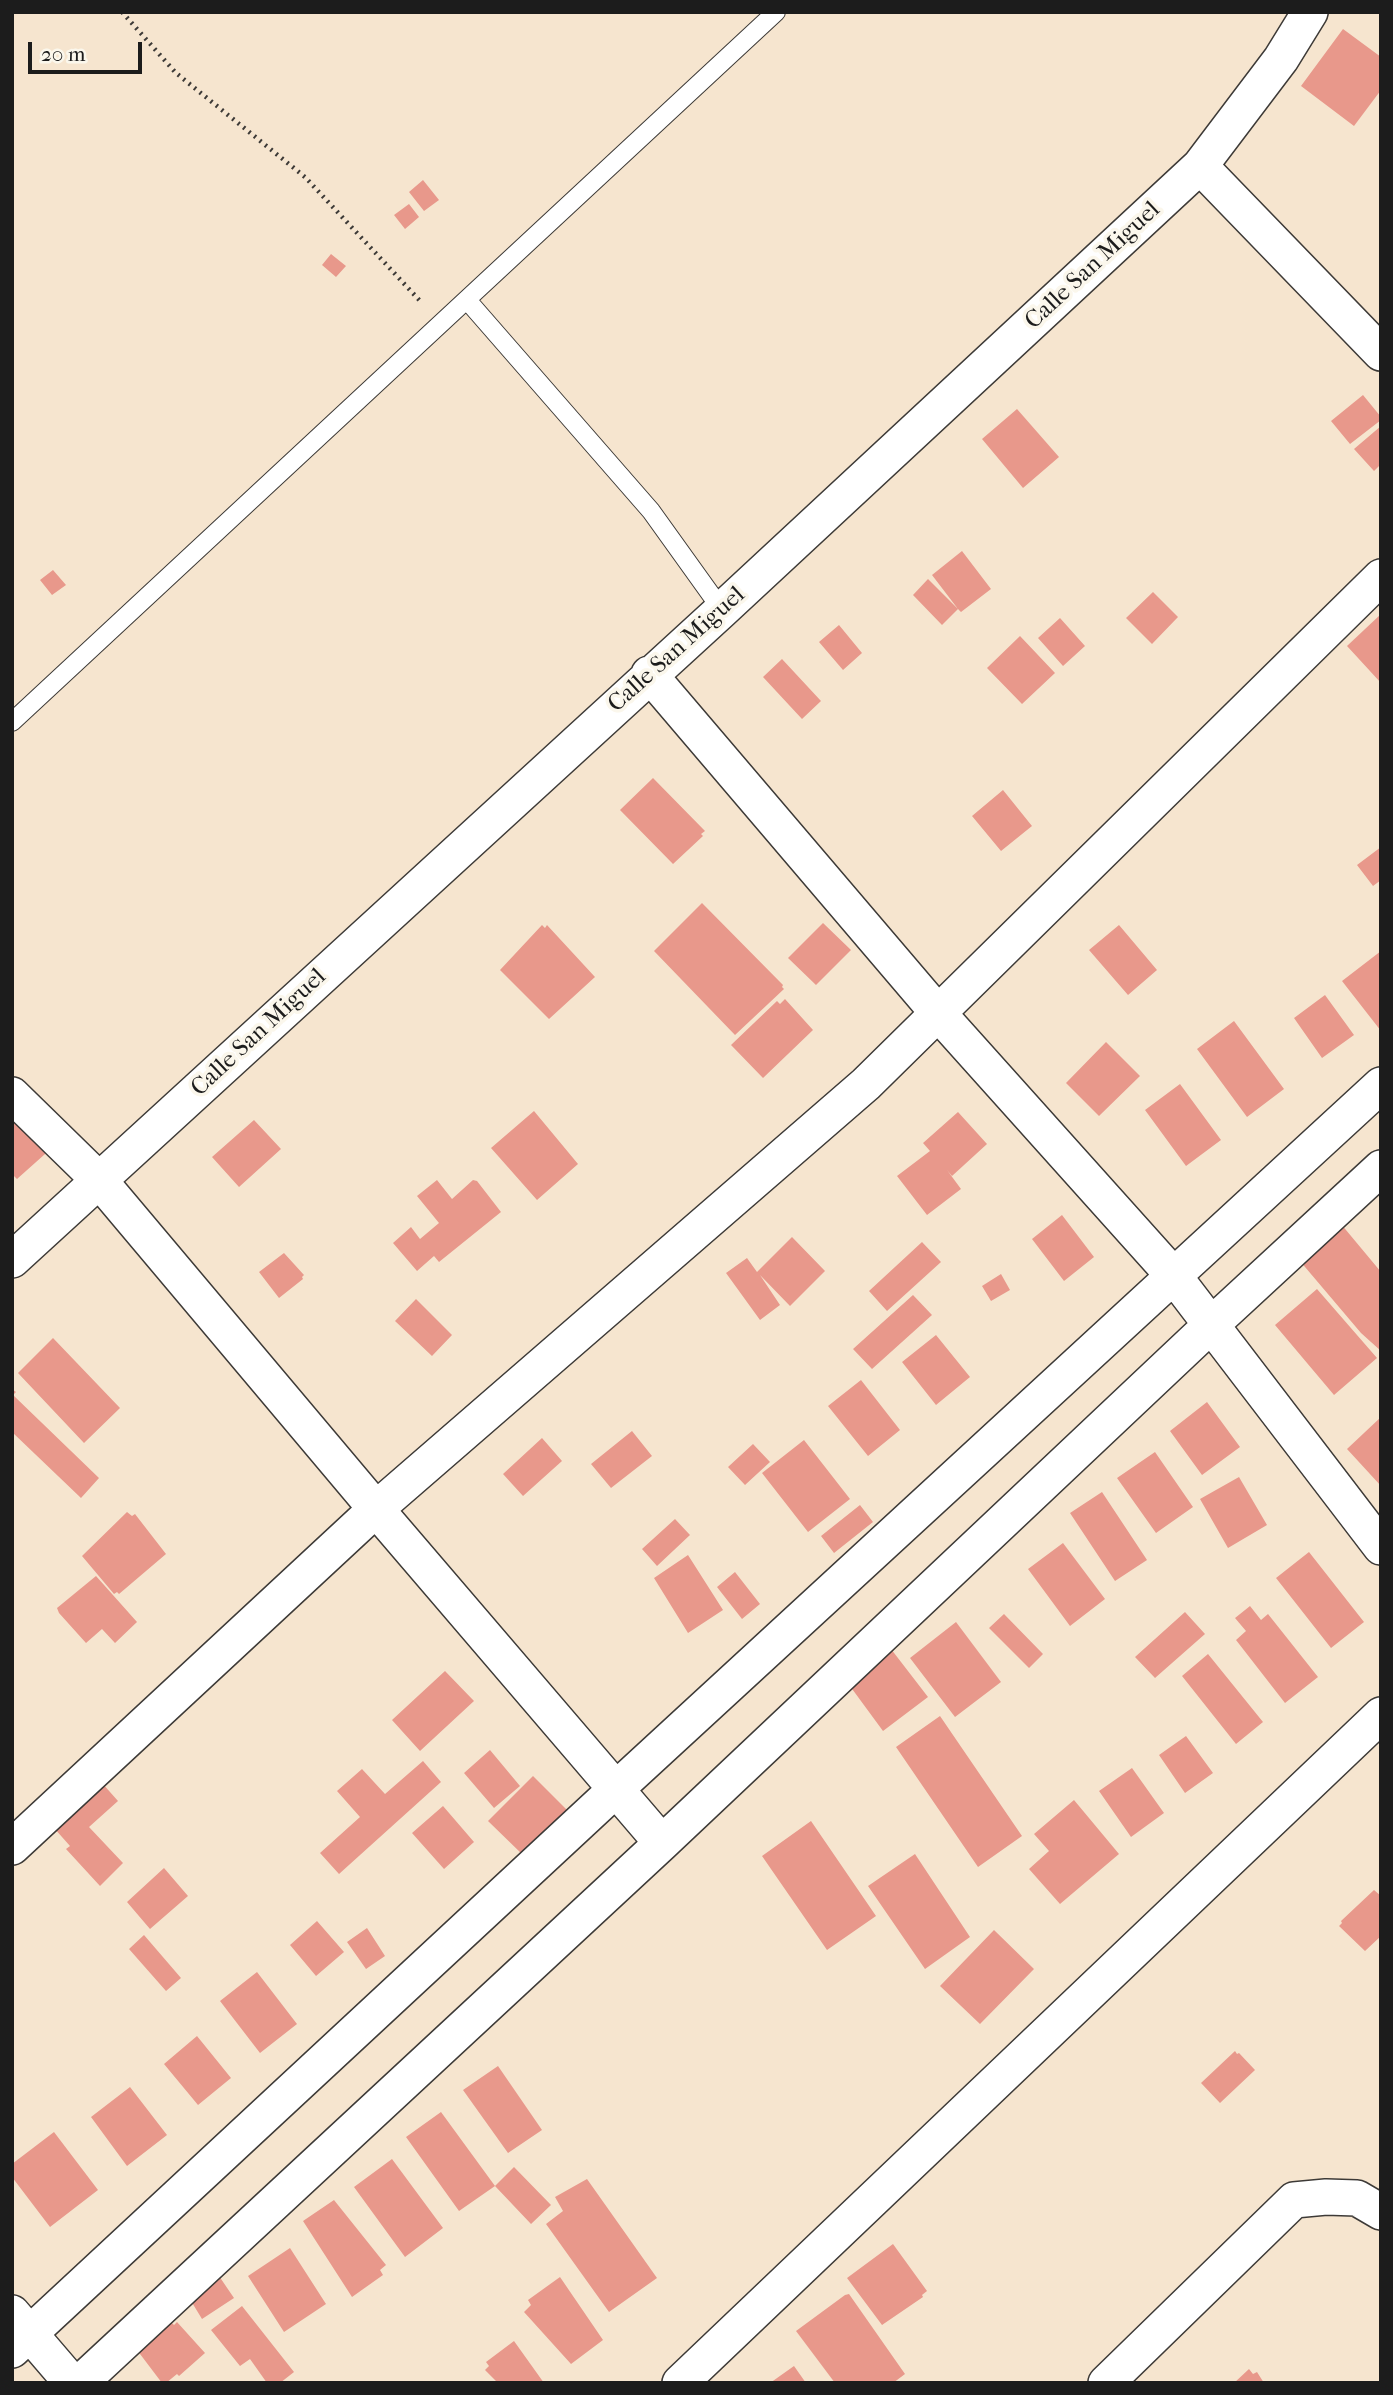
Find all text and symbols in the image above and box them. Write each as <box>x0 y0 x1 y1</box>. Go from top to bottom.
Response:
scale bar <box>32 28 145 72</box>
text: 20 m <box>41 42 85 66</box>
street label: Calle San Miguel <box>1020 196 1166 336</box>
street label: Calle San Miguel <box>603 581 751 719</box>
street label: Calle San Miguel <box>186 963 332 1103</box>

